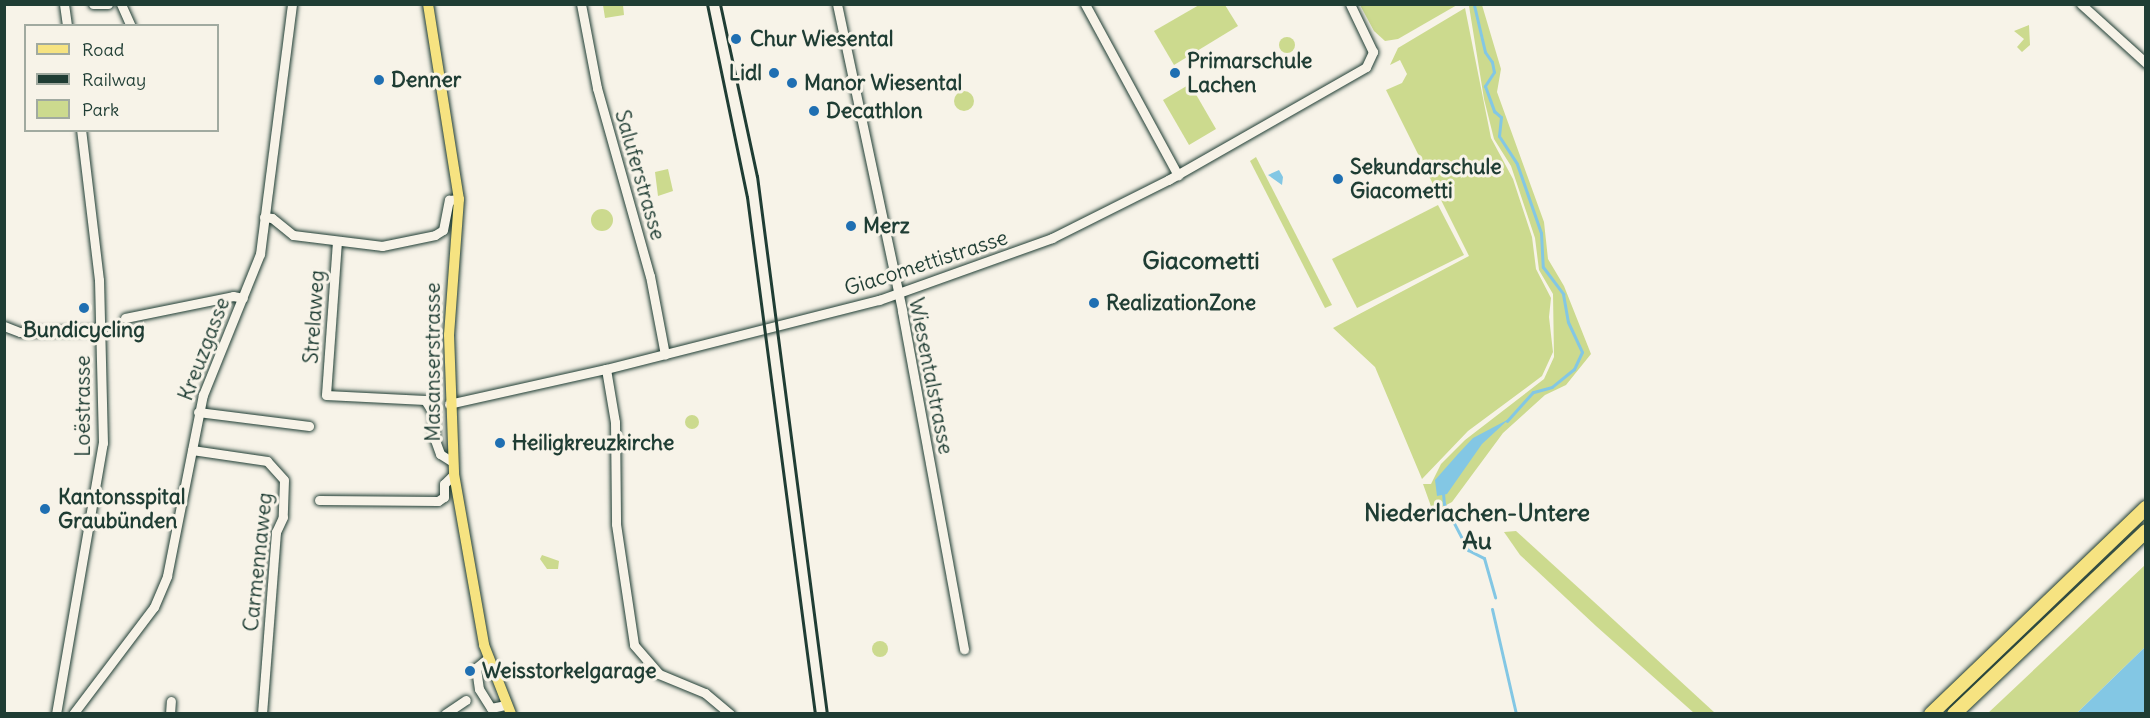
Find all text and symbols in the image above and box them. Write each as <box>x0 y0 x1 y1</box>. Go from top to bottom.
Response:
legend <box>24 24 219 132</box>
place label: Chur Wiesental <box>750 26 893 52</box>
marker: Chur Wiesental <box>727 30 745 48</box>
text: Road <box>82 38 124 61</box>
place label: Primarschule Lachen <box>1187 48 1312 98</box>
place label: Lidl <box>729 60 762 86</box>
marker: Lidl <box>767 66 781 80</box>
marker: Primarschule Lachen <box>1168 66 1182 80</box>
place label: Denner <box>391 67 461 93</box>
text: Railway <box>82 68 146 91</box>
place label: Manor Wiesental <box>804 70 962 96</box>
marker: Denner <box>372 73 386 87</box>
marker: Manor Wiesental <box>785 76 799 90</box>
text: Park <box>82 98 119 121</box>
place label: Decathlon <box>826 98 923 124</box>
marker: Decathlon <box>807 104 821 118</box>
street label: Saluferstrasse <box>609 107 671 243</box>
place label: Sekundarschule Giacometti <box>1350 154 1502 204</box>
marker: Sekundarschule Giacometti <box>1331 172 1345 186</box>
place label: Merz <box>863 213 910 239</box>
marker: Merz <box>844 219 858 233</box>
street label: Giacomettistrasse <box>841 225 1011 301</box>
district label: Giacometti <box>1142 247 1260 275</box>
street label: Strelaweg <box>298 269 330 365</box>
street label: Masanserstrasse <box>420 282 446 442</box>
place label: RealizationZone <box>1106 290 1256 316</box>
street label: Kreuzgasse <box>173 294 235 404</box>
street label: Wiesentalstrasse <box>903 295 959 457</box>
marker: RealizationZone <box>1087 296 1101 310</box>
marker: Bundicycling <box>77 301 91 315</box>
place label: Bundicycling <box>23 317 145 343</box>
street label: Loëstrasse <box>70 355 96 457</box>
place label: Heiligkreuzkirche <box>512 430 674 456</box>
marker: Heiligkreuzkirche <box>493 436 507 450</box>
place label: Kantonsspital Graubünden <box>58 484 185 534</box>
street label: Carmennaweg <box>238 491 278 633</box>
district label: Niederlachen-Untere Au <box>1364 499 1590 555</box>
marker: Kantonsspital Graubünden <box>36 500 54 518</box>
place label: Weisstorkelgarage <box>482 658 656 684</box>
marker: Weisstorkelgarage <box>463 664 477 678</box>

